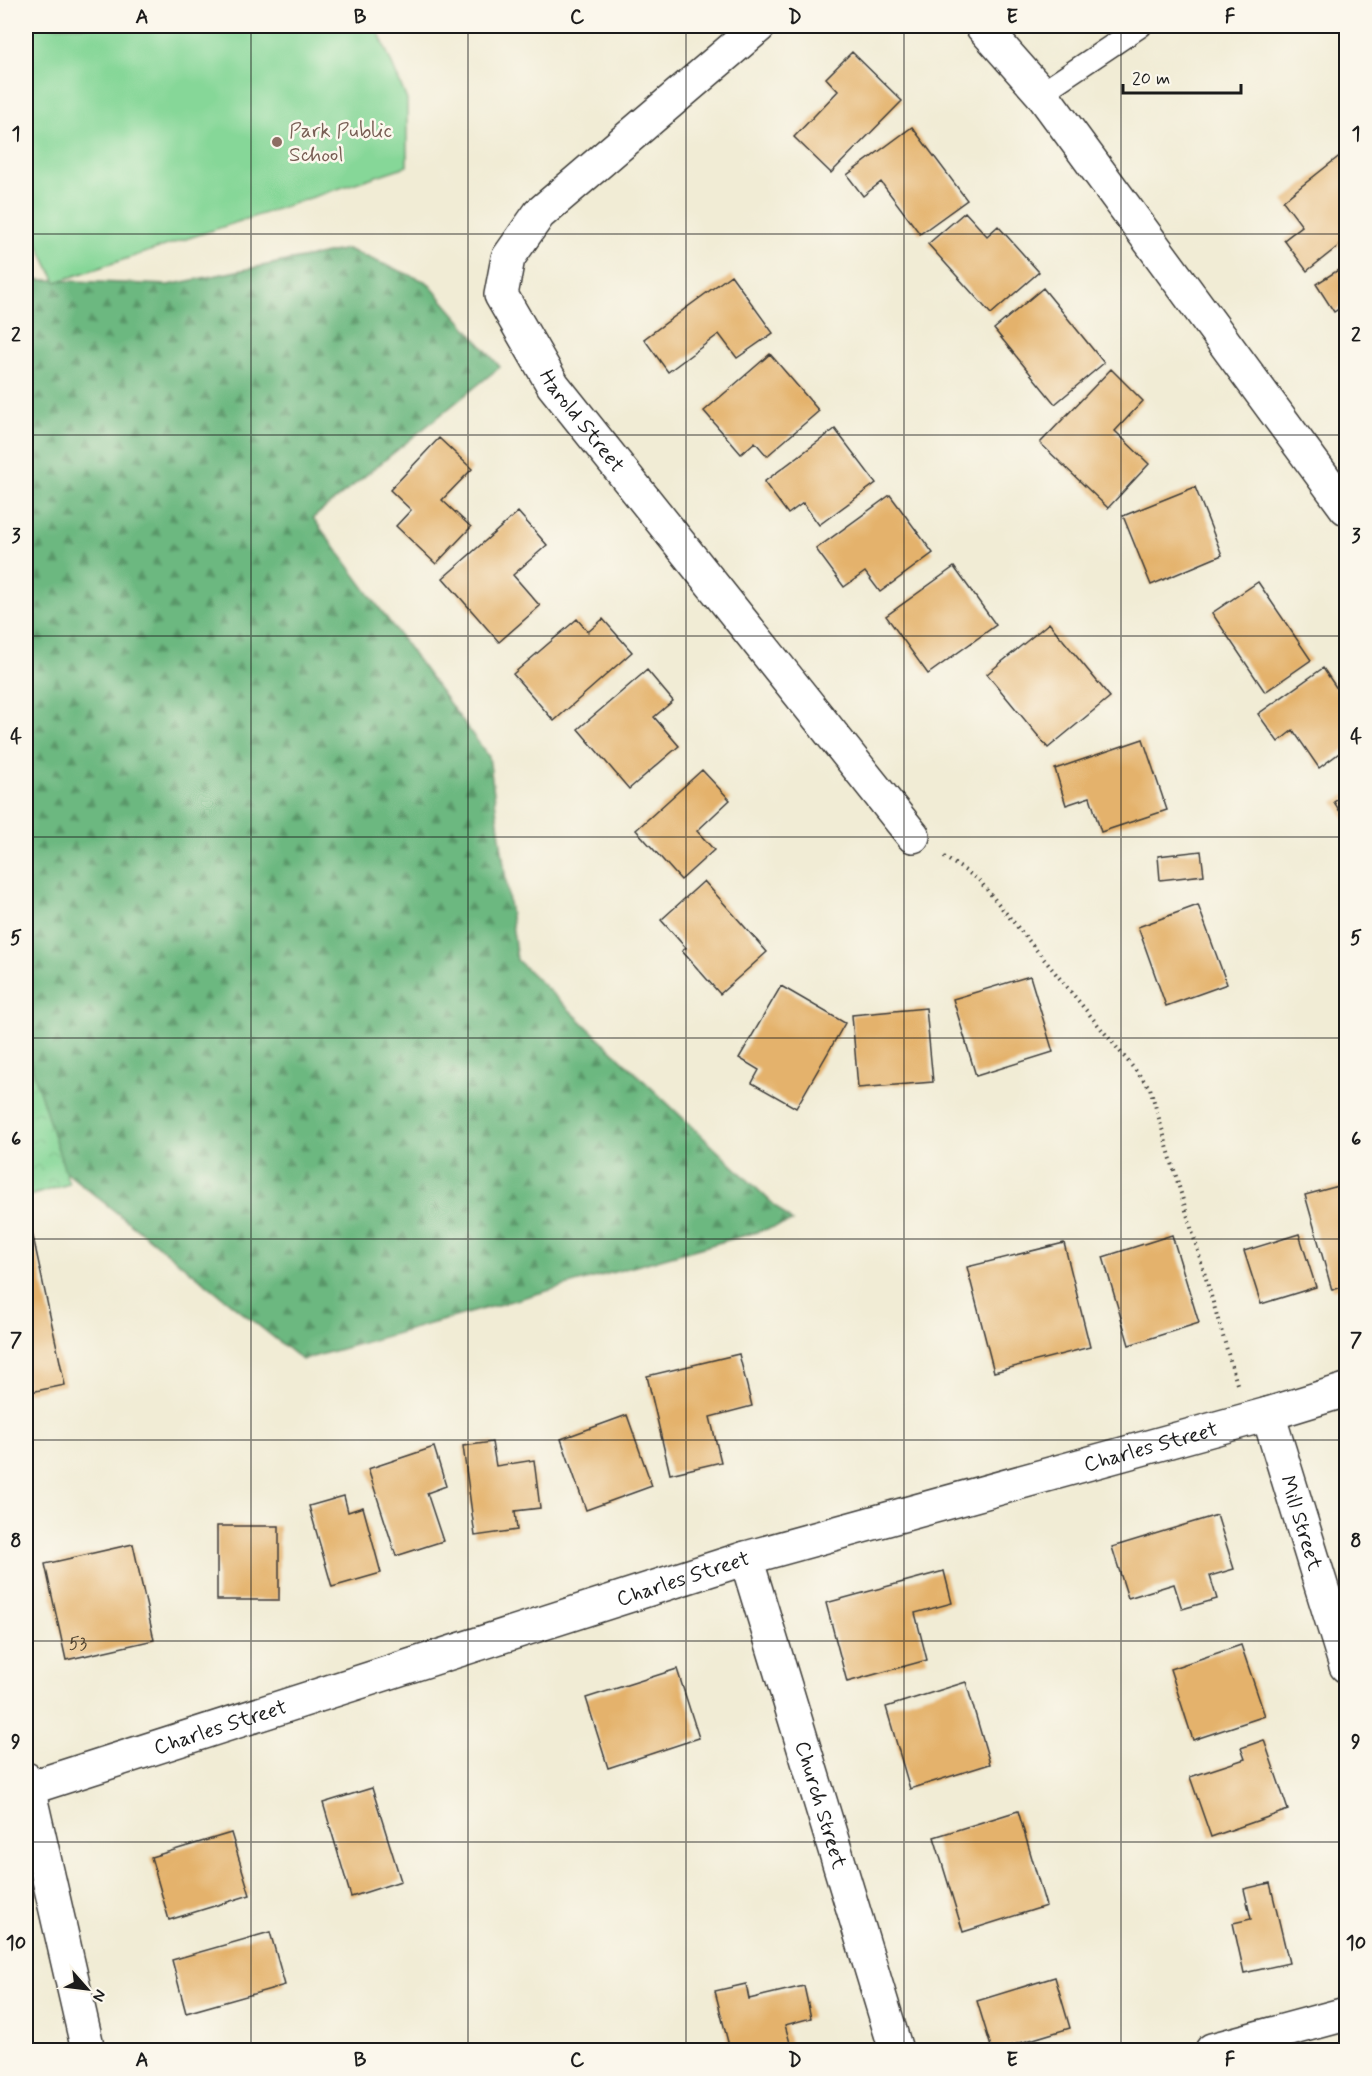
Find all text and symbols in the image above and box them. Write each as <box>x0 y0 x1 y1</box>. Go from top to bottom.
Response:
text: A <box>135 4 149 31</box>
text: B <box>354 4 367 31</box>
text: C <box>570 4 585 31</box>
text: D <box>788 4 802 31</box>
text: E <box>1006 4 1018 31</box>
text: F <box>1225 4 1236 31</box>
scale bar <box>1123 57 1242 95</box>
text: 20 m <box>1132 67 1170 91</box>
place label: Park Public School <box>289 117 392 169</box>
text: 1 <box>12 121 20 148</box>
text: 1 <box>1352 121 1360 148</box>
marker: Park Public School <box>270 135 284 149</box>
text: 2 <box>11 322 21 349</box>
text: 2 <box>1351 322 1361 349</box>
street label: Harold Street <box>532 365 631 479</box>
text: 3 <box>11 523 21 550</box>
text: 3 <box>1351 523 1361 550</box>
text: 4 <box>10 724 22 751</box>
text: 4 <box>1350 724 1362 751</box>
text: 5 <box>10 925 22 952</box>
text: 5 <box>1350 925 1362 952</box>
text: 6 <box>11 1126 21 1153</box>
text: 6 <box>1351 1126 1361 1153</box>
text: 7 <box>10 1327 22 1354</box>
text: 7 <box>1350 1327 1362 1354</box>
street label: Charles Street <box>1081 1415 1221 1479</box>
street label: Mill Street <box>1273 1472 1329 1575</box>
text: 8 <box>10 1528 22 1555</box>
text: 8 <box>1350 1528 1362 1555</box>
street label: Charles Street <box>613 1545 753 1614</box>
house number: 53 <box>69 1632 88 1656</box>
street label: Charles Street <box>151 1693 291 1762</box>
text: 9 <box>11 1729 21 1756</box>
text: 9 <box>1351 1729 1361 1756</box>
street label: Church Street <box>788 1738 853 1873</box>
text: 10 <box>6 1930 26 1957</box>
text: 10 <box>1346 1930 1366 1957</box>
north arrow <box>57 1959 117 2019</box>
text: N <box>87 1986 111 2005</box>
text: A <box>135 2047 149 2074</box>
text: B <box>354 2047 367 2074</box>
text: C <box>570 2047 585 2074</box>
text: D <box>788 2047 802 2074</box>
text: E <box>1006 2047 1018 2074</box>
text: F <box>1225 2047 1236 2074</box>

